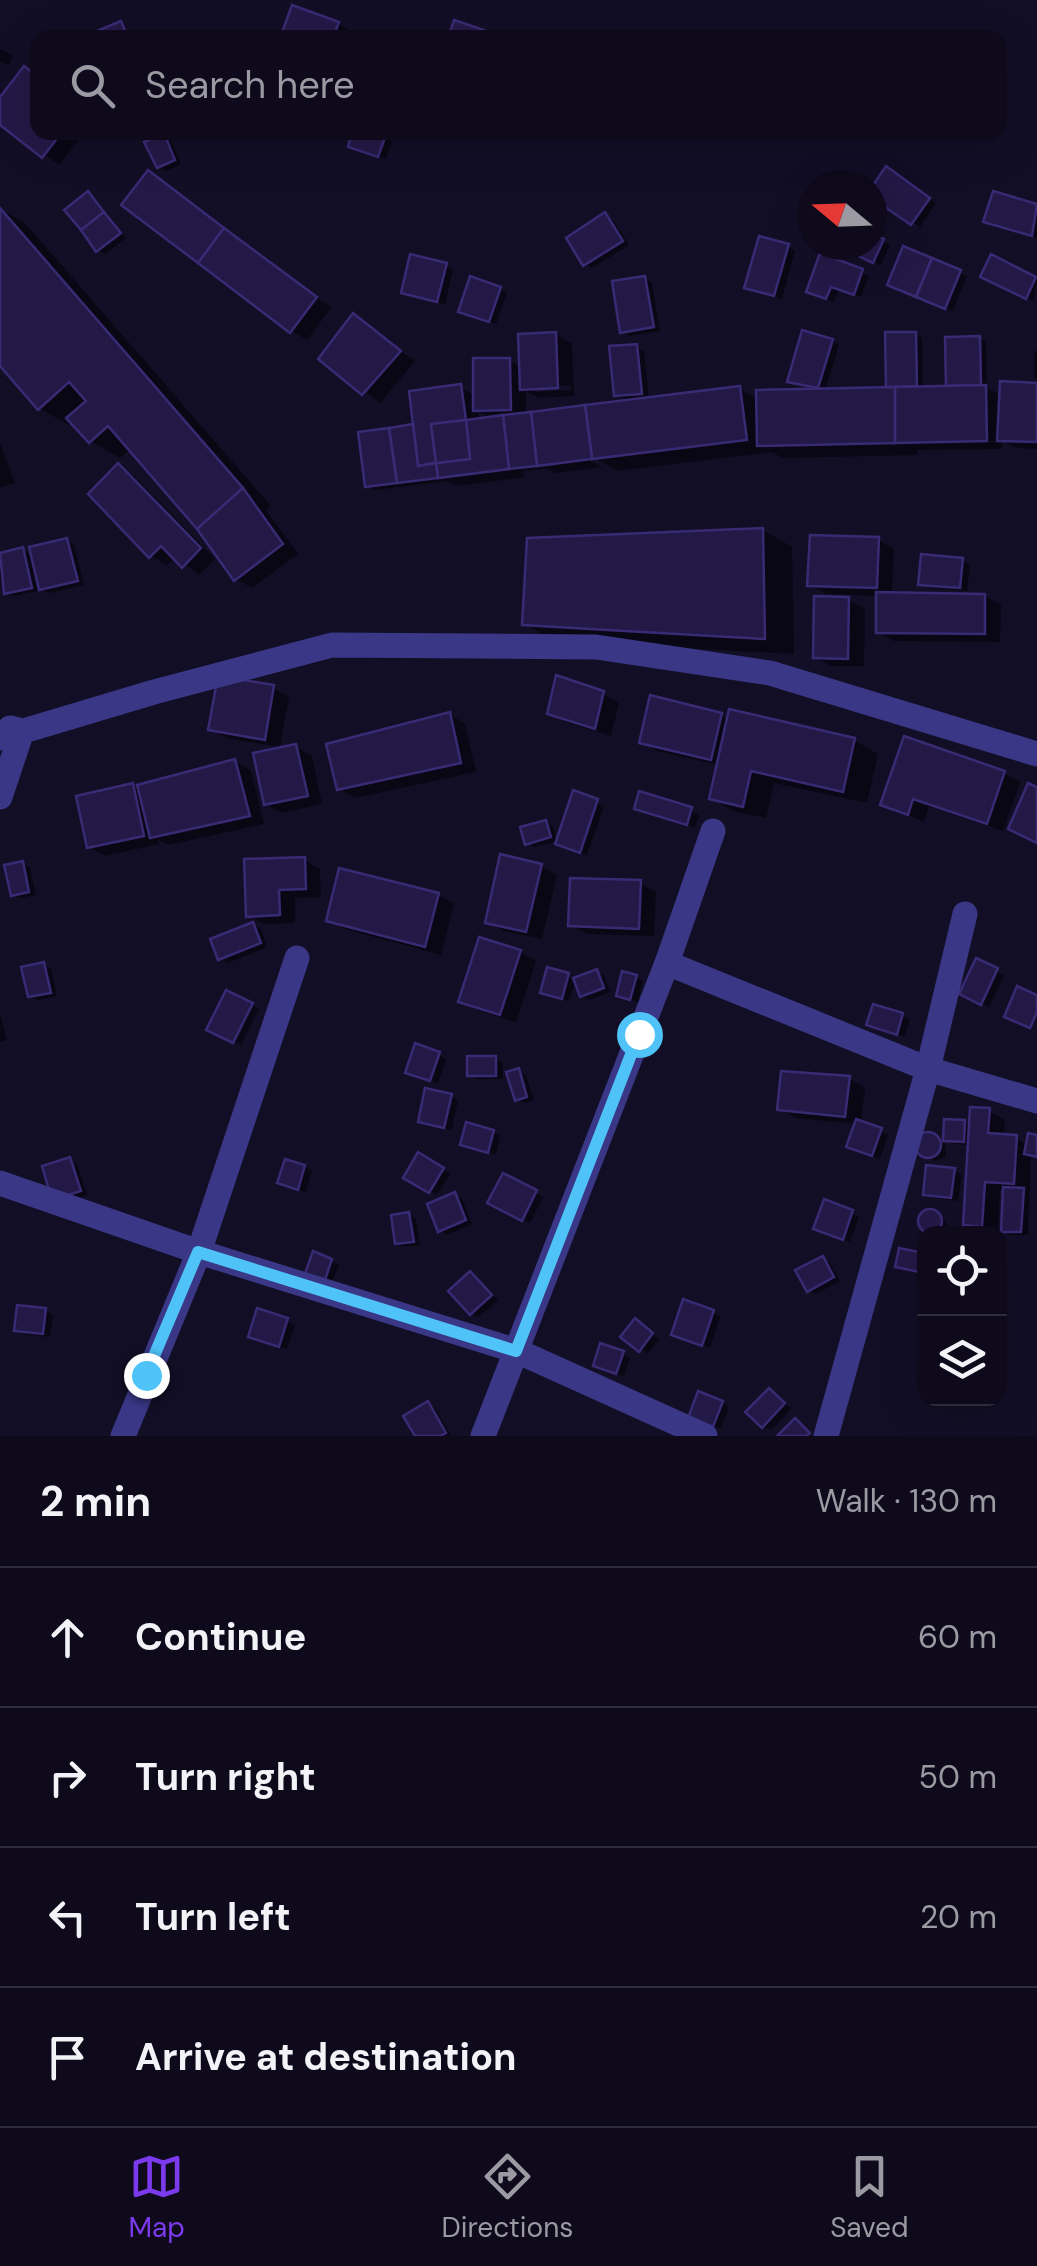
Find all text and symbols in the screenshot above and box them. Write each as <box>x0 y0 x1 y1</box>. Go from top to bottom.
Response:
search box <box>30 30 1007 140</box>
icon: search <box>65 58 120 113</box>
text: Search here <box>145 60 355 110</box>
north arrow <box>797 170 887 260</box>
route start <box>617 1012 663 1058</box>
map controls <box>917 1226 1007 1406</box>
button: locate <box>917 1226 1007 1316</box>
button: layers <box>917 1316 1007 1406</box>
route end <box>124 1353 170 1399</box>
text: 2 min <box>40 1474 151 1529</box>
text: Walk · 130 m <box>816 1480 997 1522</box>
icon: ahead <box>40 1610 95 1665</box>
text: Continue <box>135 1612 306 1662</box>
text: 60 m <box>918 1616 997 1658</box>
icon: right <box>40 1750 95 1805</box>
text: Turn right <box>135 1752 316 1802</box>
text: 50 m <box>919 1756 997 1798</box>
icon: left <box>40 1890 95 1945</box>
text: Turn left <box>135 1892 291 1942</box>
text: 20 m <box>920 1896 997 1938</box>
icon: arrive <box>40 2030 95 2085</box>
text: Arrive at destination <box>135 2032 517 2082</box>
tab: Map <box>128 2149 185 2246</box>
tab: Directions <box>442 2149 573 2246</box>
tab: Saved <box>830 2149 909 2246</box>

